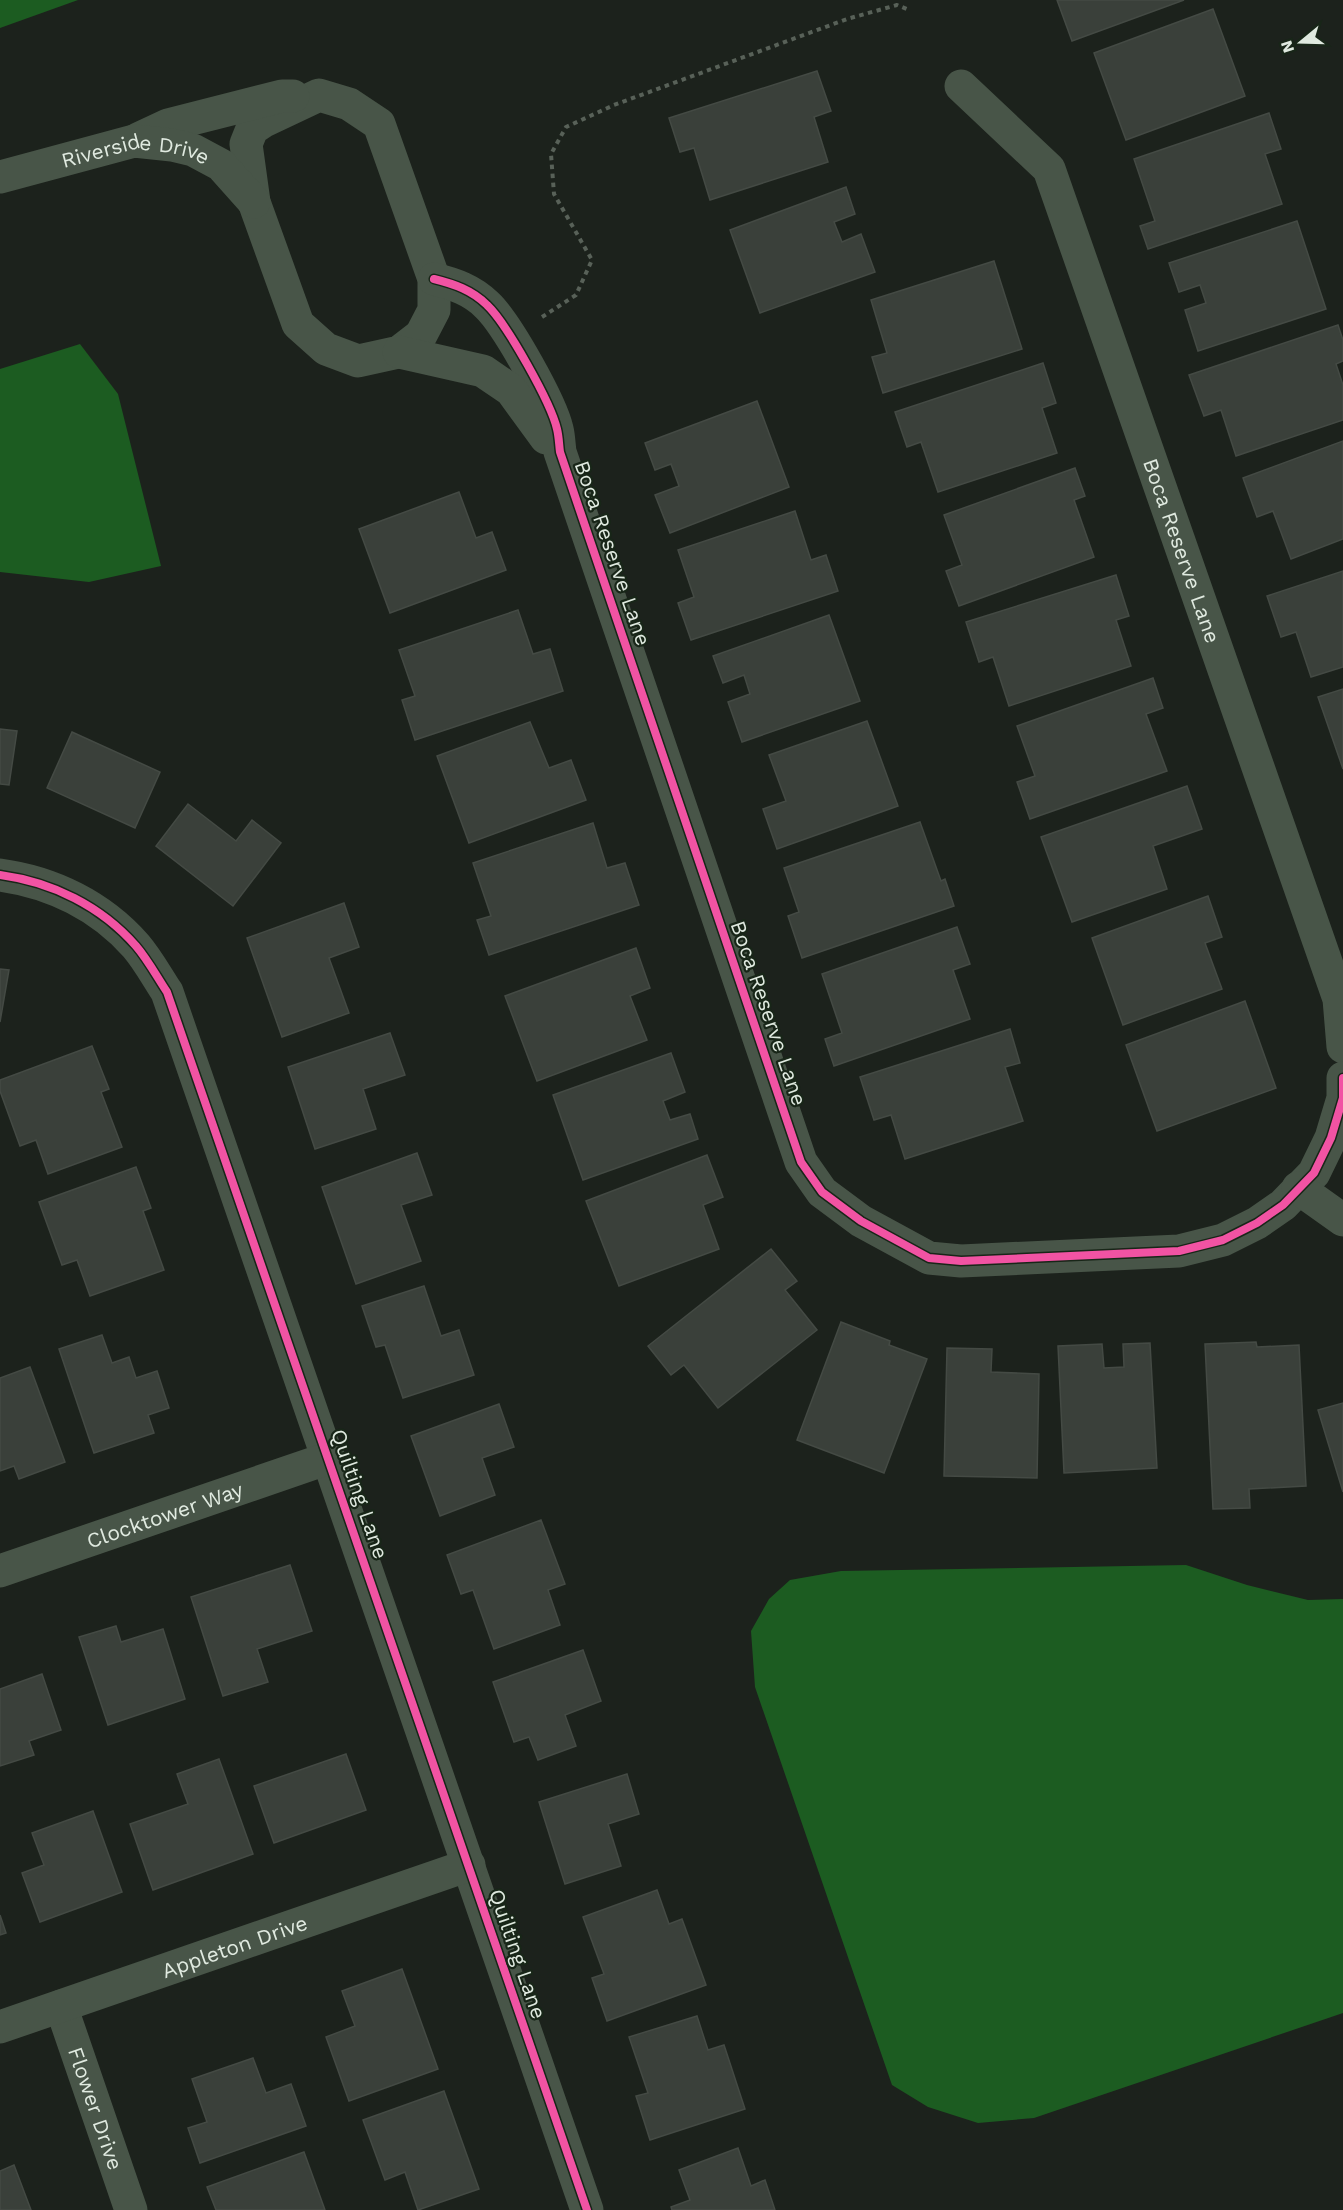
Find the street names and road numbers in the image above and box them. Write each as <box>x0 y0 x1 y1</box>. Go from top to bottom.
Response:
street label: Riverside Drive <box>59 127 214 172</box>
street label: Boca Reserve Lane <box>1138 455 1226 646</box>
street label: Boca Reserve Lane <box>570 457 656 649</box>
street label: Boca Reserve Lane <box>726 917 812 1109</box>
street label: Quilting Lane <box>326 1426 394 1562</box>
street label: Clocktower Way <box>83 1476 246 1553</box>
street label: Quilting Lane <box>484 1886 552 2022</box>
street label: Appleton Drive <box>158 1909 310 1983</box>
street label: Flower Drive <box>63 2043 129 2173</box>

